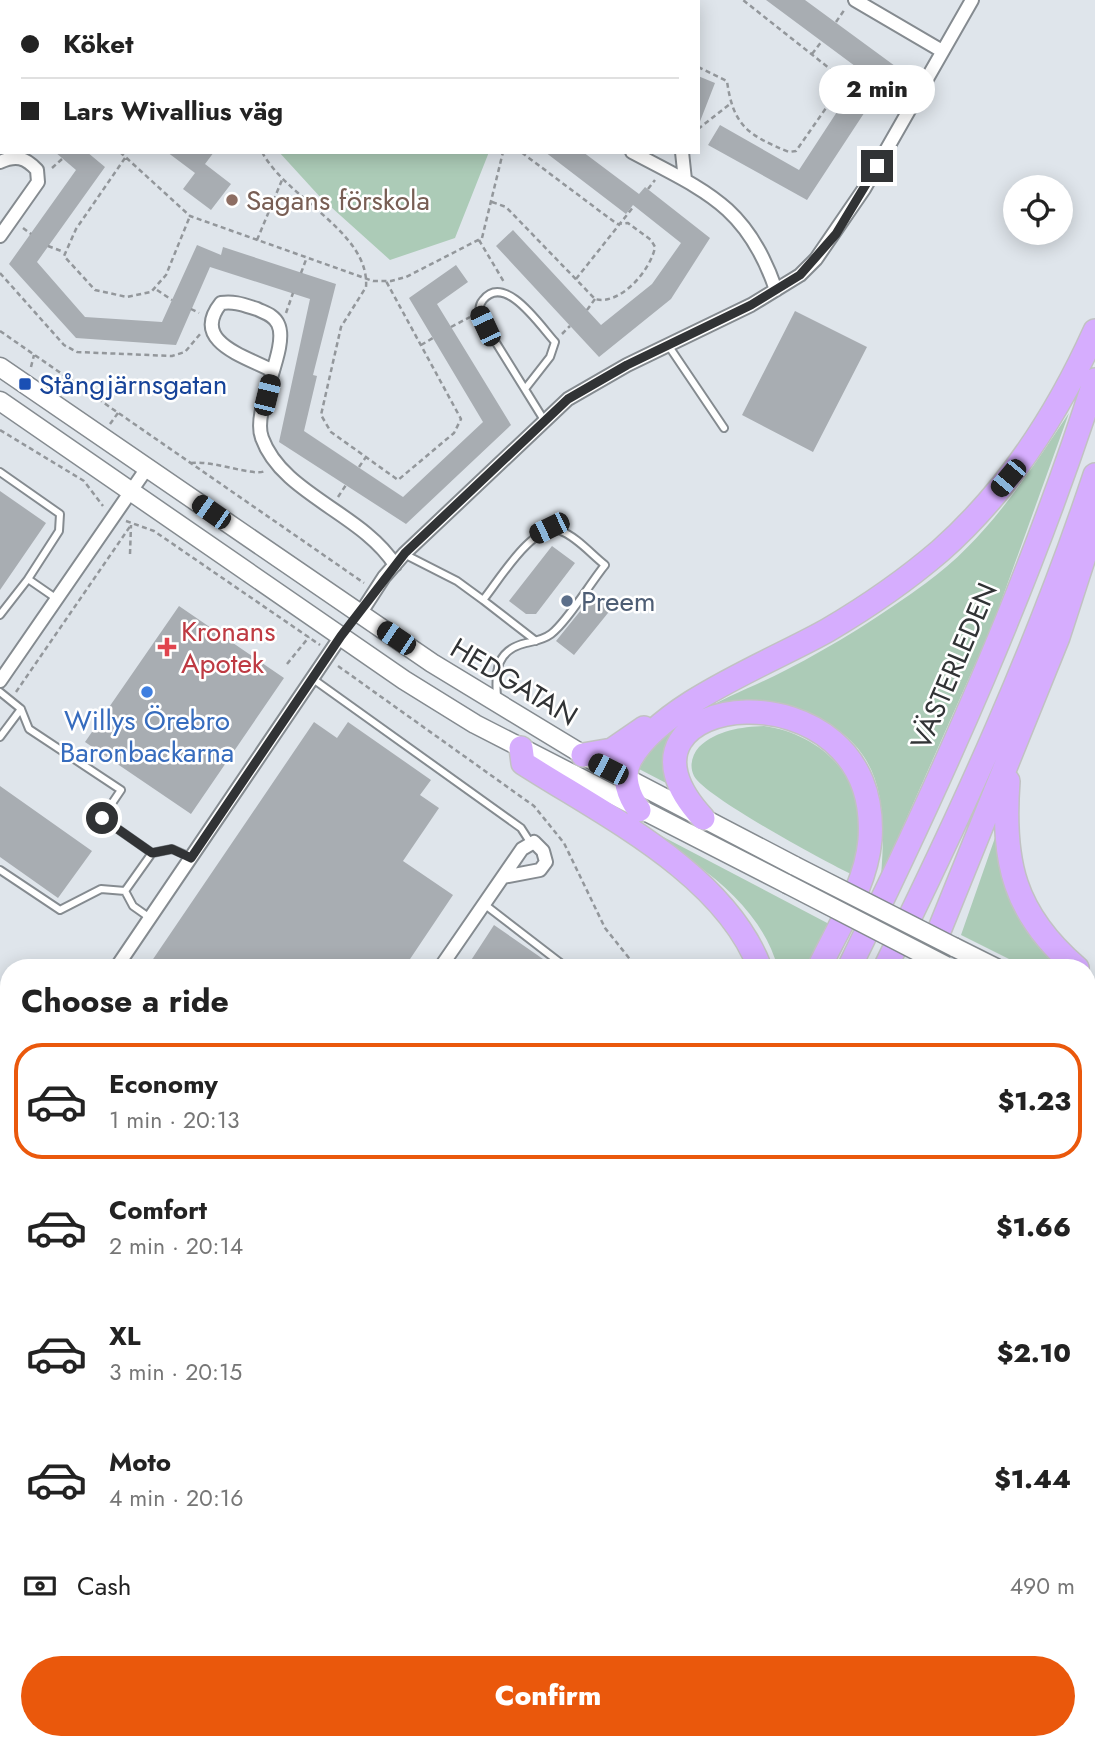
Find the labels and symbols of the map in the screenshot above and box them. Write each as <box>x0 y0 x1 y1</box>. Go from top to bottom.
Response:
callout: 2 min <box>819 64 935 114</box>
route end <box>861 150 893 182</box>
place label: Sagans förskola <box>246 180 430 221</box>
marker: Sagans förskola <box>224 192 240 208</box>
car <box>467 303 504 349</box>
place label: Stångjärnsgatan <box>39 364 227 405</box>
car <box>252 372 283 418</box>
marker: Stångjärnsgatan <box>17 376 33 392</box>
car <box>987 455 1030 501</box>
car <box>188 491 235 533</box>
car <box>526 509 573 547</box>
street label: VÄSTERLEDEN <box>900 576 1008 756</box>
place label: Preem <box>581 581 656 622</box>
marker: Preem <box>559 593 575 609</box>
place label: Kronans Apotek <box>181 611 275 684</box>
car <box>373 618 420 658</box>
street label: HEDGATAN <box>442 628 586 736</box>
marker: Kronans Apotek <box>159 639 175 655</box>
marker: Willys Örebro Baronbackarna <box>139 684 155 700</box>
place label: Willys Örebro Baronbackarna <box>60 700 234 773</box>
car <box>585 750 632 788</box>
route start <box>86 802 118 834</box>

